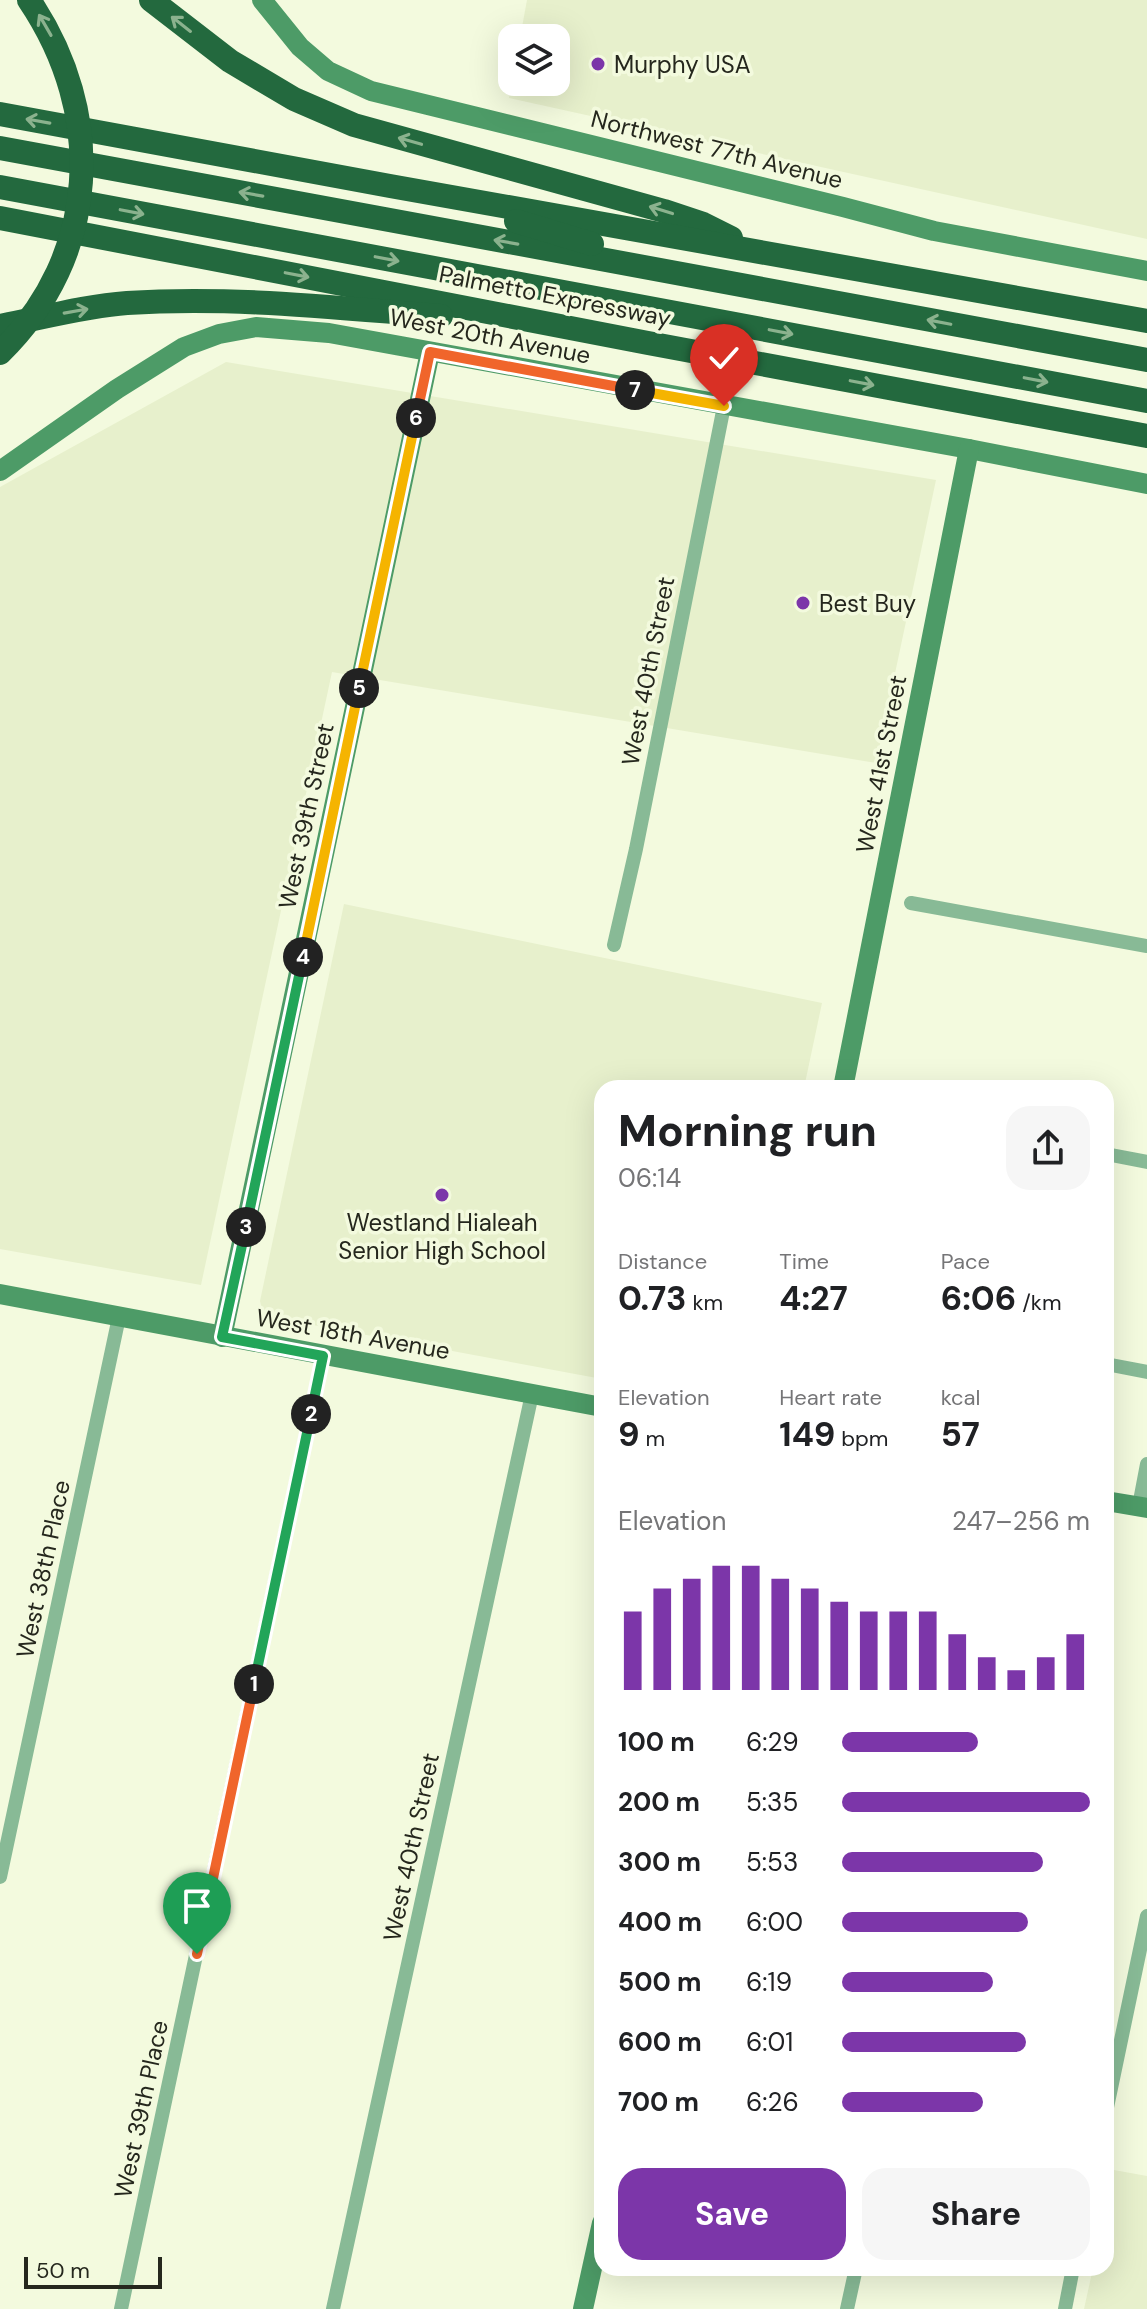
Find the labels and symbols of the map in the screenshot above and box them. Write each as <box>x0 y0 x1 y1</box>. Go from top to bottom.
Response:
one-way arrow <box>37 14 53 37</box>
one-way arrow <box>171 15 192 32</box>
place label: Murphy USA <box>614 49 751 80</box>
marker: Murphy USA <box>589 55 607 73</box>
street label: Northwest 77th Avenue <box>588 103 846 195</box>
one-way arrow <box>26 113 51 128</box>
one-way arrow <box>398 133 424 148</box>
one-way arrow <box>239 186 264 201</box>
one-way arrow <box>649 202 674 216</box>
one-way arrow <box>118 205 144 220</box>
one-way arrow <box>494 233 520 248</box>
one-way arrow <box>374 253 400 268</box>
street label: Palmetto Expressway <box>436 258 674 334</box>
one-way arrow <box>283 268 309 283</box>
street label: West 20th Avenue <box>387 301 593 371</box>
one-way arrow <box>63 303 89 318</box>
one-way arrow <box>927 314 953 329</box>
pin <box>690 324 758 406</box>
one-way arrow <box>767 326 793 341</box>
pin: 7 <box>615 370 655 410</box>
one-way arrow <box>1023 374 1048 389</box>
one-way arrow <box>849 376 874 391</box>
pin: 6 <box>396 398 436 438</box>
street label: West 40th Street <box>615 574 681 768</box>
place label: Best Buy <box>819 588 916 619</box>
marker: Best Buy <box>794 594 812 612</box>
pin: 5 <box>339 668 379 708</box>
street label: West 41st Street <box>849 673 913 855</box>
street label: West 39th Street <box>271 720 341 912</box>
pin: 4 <box>283 937 323 977</box>
marker: Westland Hialeah Senior High School <box>433 1186 451 1204</box>
pin: 3 <box>226 1207 266 1247</box>
place label: Westland Hialeah Senior High School <box>338 1207 546 1266</box>
street label: West 18th Avenue <box>254 1302 452 1366</box>
pin: 2 <box>291 1394 331 1434</box>
street label: West 38th Place <box>9 1477 77 1661</box>
pin: 1 <box>234 1664 274 1704</box>
street label: West 40th Street <box>376 1750 446 1944</box>
pin <box>163 1872 231 1954</box>
street label: West 39th Place <box>107 2017 175 2201</box>
scale bar <box>24 2253 162 2289</box>

